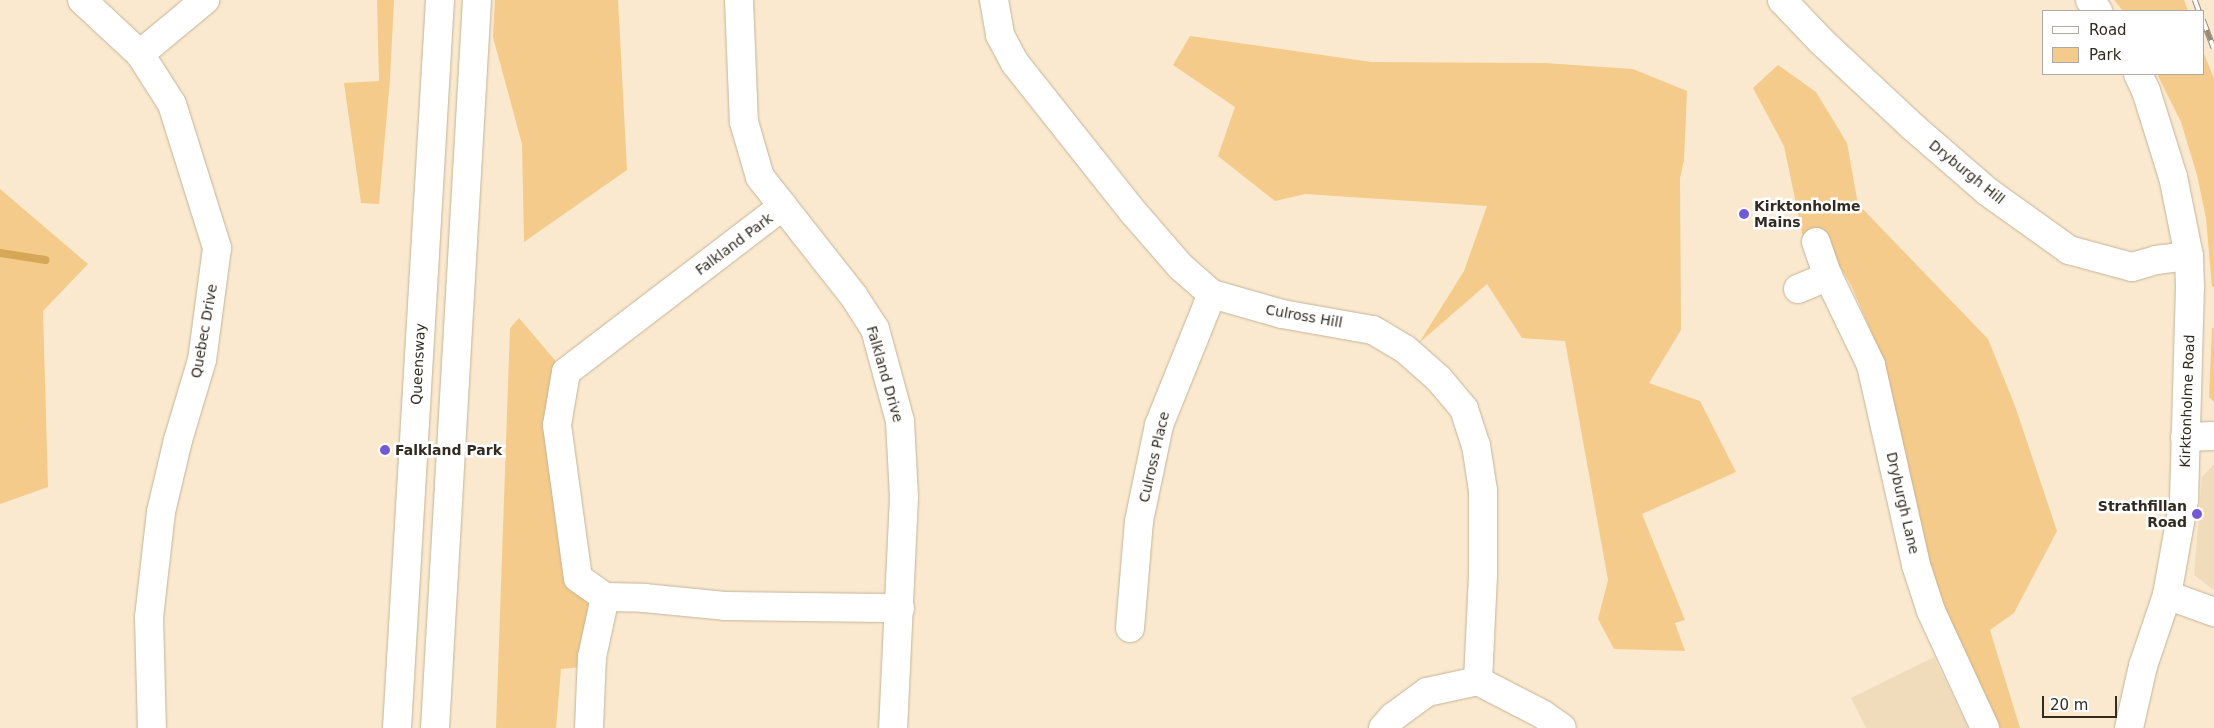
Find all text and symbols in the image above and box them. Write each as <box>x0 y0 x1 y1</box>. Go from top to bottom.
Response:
legend <box>2042 10 2204 75</box>
text: Road <box>2089 21 2127 39</box>
text: Park <box>2089 46 2121 64</box>
street label: Dryburgh Hill <box>1926 136 2008 208</box>
place label: Kirktonholme Mains <box>1754 198 1861 230</box>
marker: Kirktonholme Mains <box>1738 208 1750 220</box>
street label: Falkland Park <box>692 210 776 278</box>
street label: Quebec Drive <box>187 283 221 379</box>
street label: Culross Hill <box>1264 301 1344 331</box>
street label: Queensway <box>407 323 429 405</box>
street label: Falkland Drive <box>863 324 907 424</box>
street label: Kirktonholme Road <box>2176 334 2198 468</box>
street label: Culross Place <box>1135 410 1173 504</box>
place label: Falkland Park <box>395 442 502 458</box>
marker: Falkland Park <box>379 444 391 456</box>
street label: Dryburgh Lane <box>1883 450 1923 556</box>
place label: Strathfillan Road <box>2098 498 2187 530</box>
marker: Strathfillan Road <box>2191 508 2203 520</box>
scale bar <box>2044 686 2119 718</box>
text: 20 m <box>2050 696 2088 714</box>

